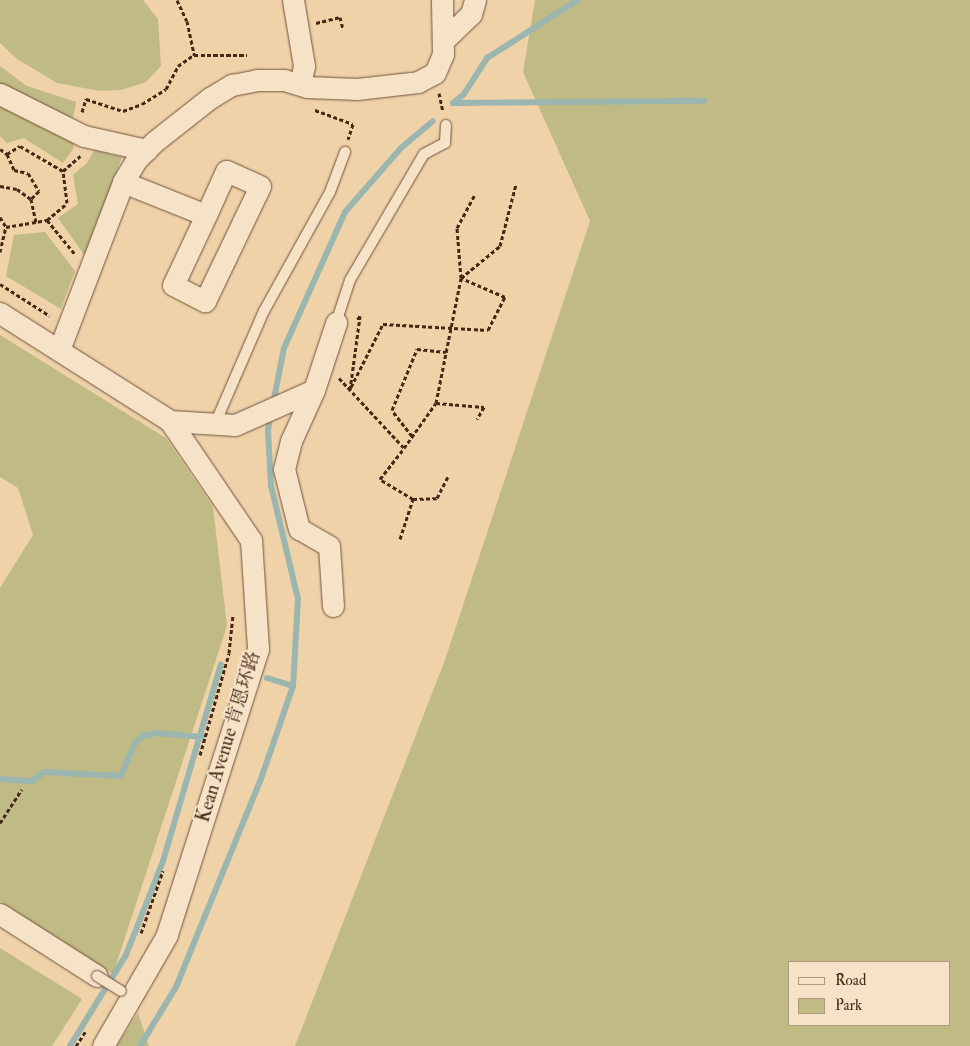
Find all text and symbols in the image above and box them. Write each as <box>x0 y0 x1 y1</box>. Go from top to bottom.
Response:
street label: Kean Avenue 肯恩环路 <box>192 649 266 825</box>
legend <box>788 961 950 1026</box>
text: Road <box>835 971 866 990</box>
text: Park <box>835 996 862 1015</box>

